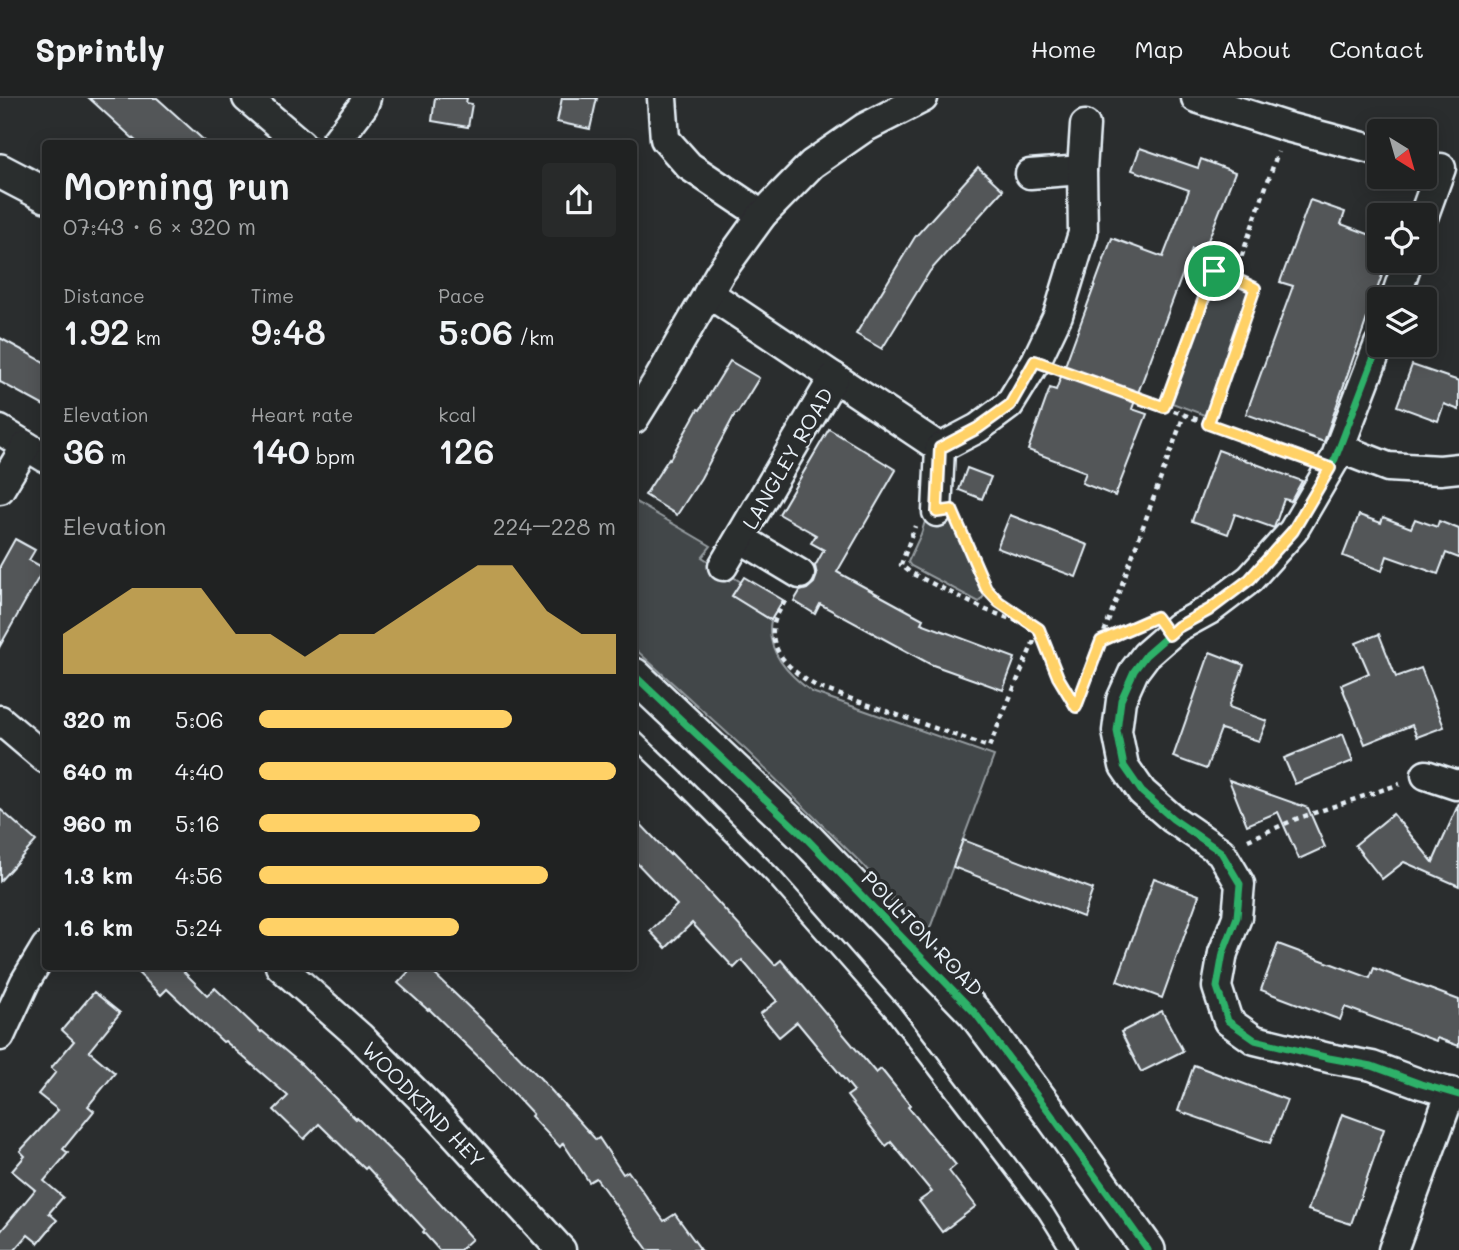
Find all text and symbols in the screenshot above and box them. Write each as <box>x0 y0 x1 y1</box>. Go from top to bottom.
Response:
text: Sprintly <box>35 27 165 70</box>
text: Home <box>1031 33 1096 64</box>
text: Map <box>1134 33 1183 64</box>
text: About <box>1221 33 1291 64</box>
text: Contact <box>1329 33 1424 64</box>
north arrow <box>1367 119 1437 189</box>
map controls <box>1367 119 1437 357</box>
text: Morning run <box>63 160 290 210</box>
button: share <box>542 163 616 237</box>
button: locate <box>1367 203 1437 273</box>
text: 07:43 · 6 × 320 m <box>63 211 256 241</box>
pin <box>1184 241 1244 301</box>
icon: arrive <box>1195 252 1233 290</box>
text: Distance <box>63 283 145 308</box>
text: Time <box>251 283 294 308</box>
text: Pace <box>438 283 485 308</box>
button: layers <box>1367 287 1437 357</box>
text: 1.92 <box>63 308 130 354</box>
text: 9:48 <box>251 308 326 354</box>
text: 5:06 <box>438 308 513 354</box>
text: km <box>130 325 161 350</box>
text: /km <box>513 325 554 350</box>
street label: LANGLEY ROAD <box>735 382 839 534</box>
text: Elevation <box>63 402 148 427</box>
text: Heart rate <box>251 402 353 427</box>
text: kcal <box>438 402 476 427</box>
text: 36 <box>63 427 105 473</box>
text: 140 <box>251 427 310 473</box>
text: 126 <box>438 427 495 473</box>
text: m <box>105 444 126 469</box>
text: bpm <box>310 444 355 469</box>
text: Elevation <box>63 511 166 541</box>
text: 224–228 m <box>493 511 616 541</box>
text: 320 m <box>63 704 131 734</box>
text: 5:06 <box>175 704 224 734</box>
text: 640 m <box>63 756 133 786</box>
text: 4:40 <box>175 756 223 786</box>
text: 960 m <box>63 808 132 838</box>
text: 5:16 <box>175 808 220 838</box>
text: 1.3 km <box>63 860 133 890</box>
text: 4:56 <box>175 860 223 890</box>
street label: POULTON ROAD <box>856 865 990 1001</box>
text: 1.6 km <box>63 912 133 942</box>
text: 5:24 <box>175 912 222 942</box>
street label: WOODKIND HEY <box>357 1035 491 1173</box>

